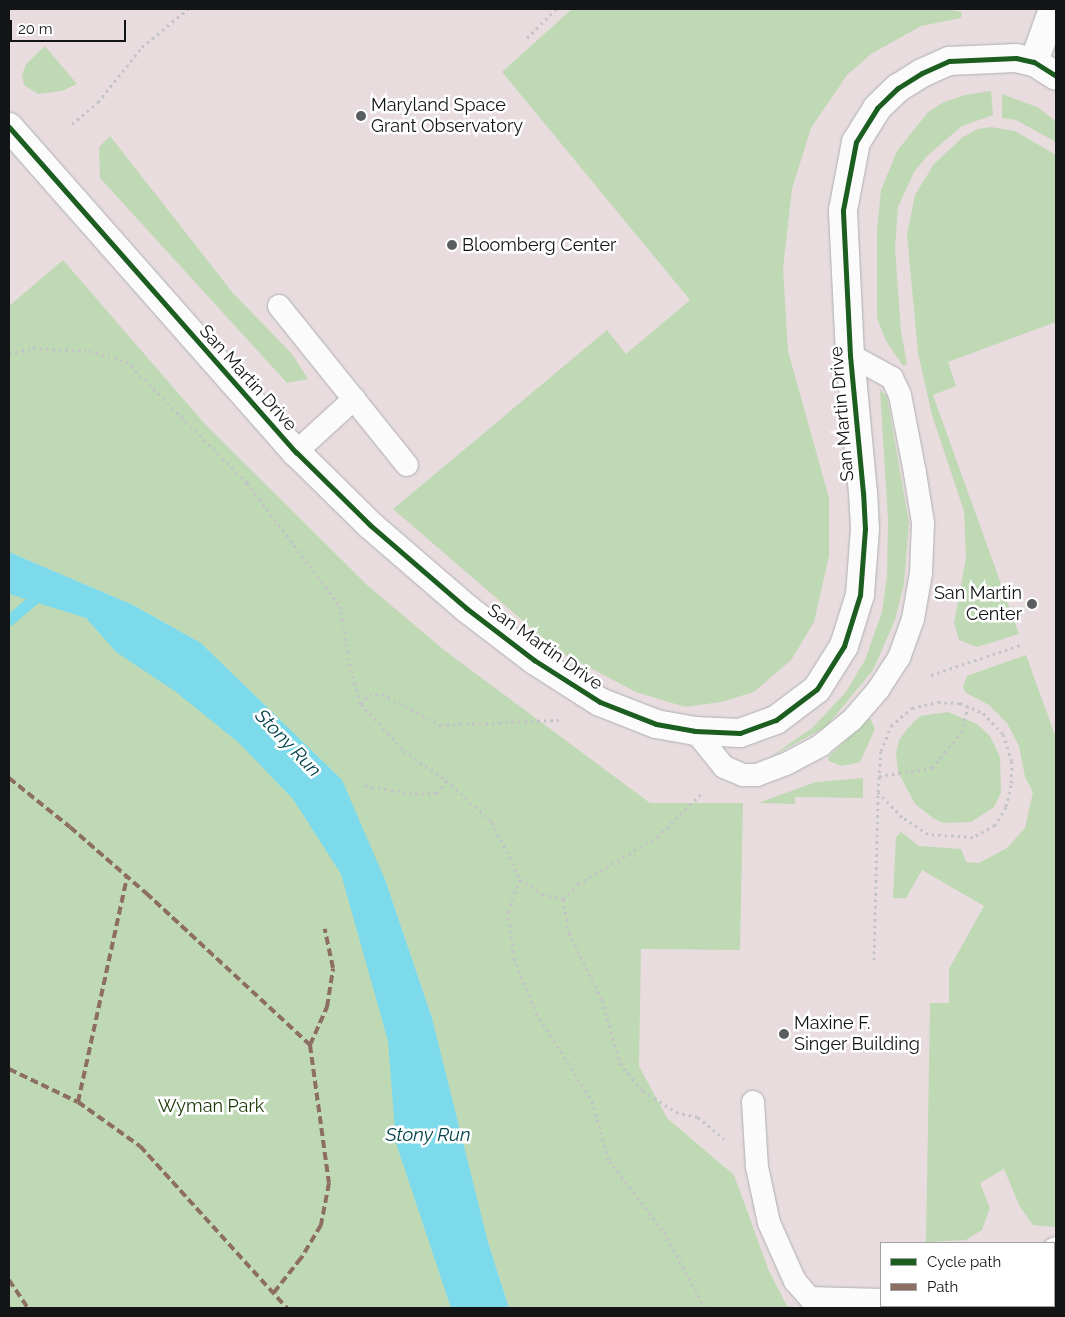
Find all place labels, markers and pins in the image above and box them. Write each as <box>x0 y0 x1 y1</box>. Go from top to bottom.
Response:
place label: Maryland Space Grant Observatory <box>371 95 523 138</box>
marker: Maryland Space Grant Observatory <box>355 110 367 122</box>
place label: Bloomberg Center <box>462 234 616 256</box>
marker: Bloomberg Center <box>446 239 458 251</box>
place label: San Martin Center <box>934 583 1022 626</box>
marker: San Martin Center <box>1026 598 1038 610</box>
place label: Maxine F. Singer Building <box>794 1013 920 1056</box>
marker: Maxine F. Singer Building <box>778 1028 790 1040</box>

